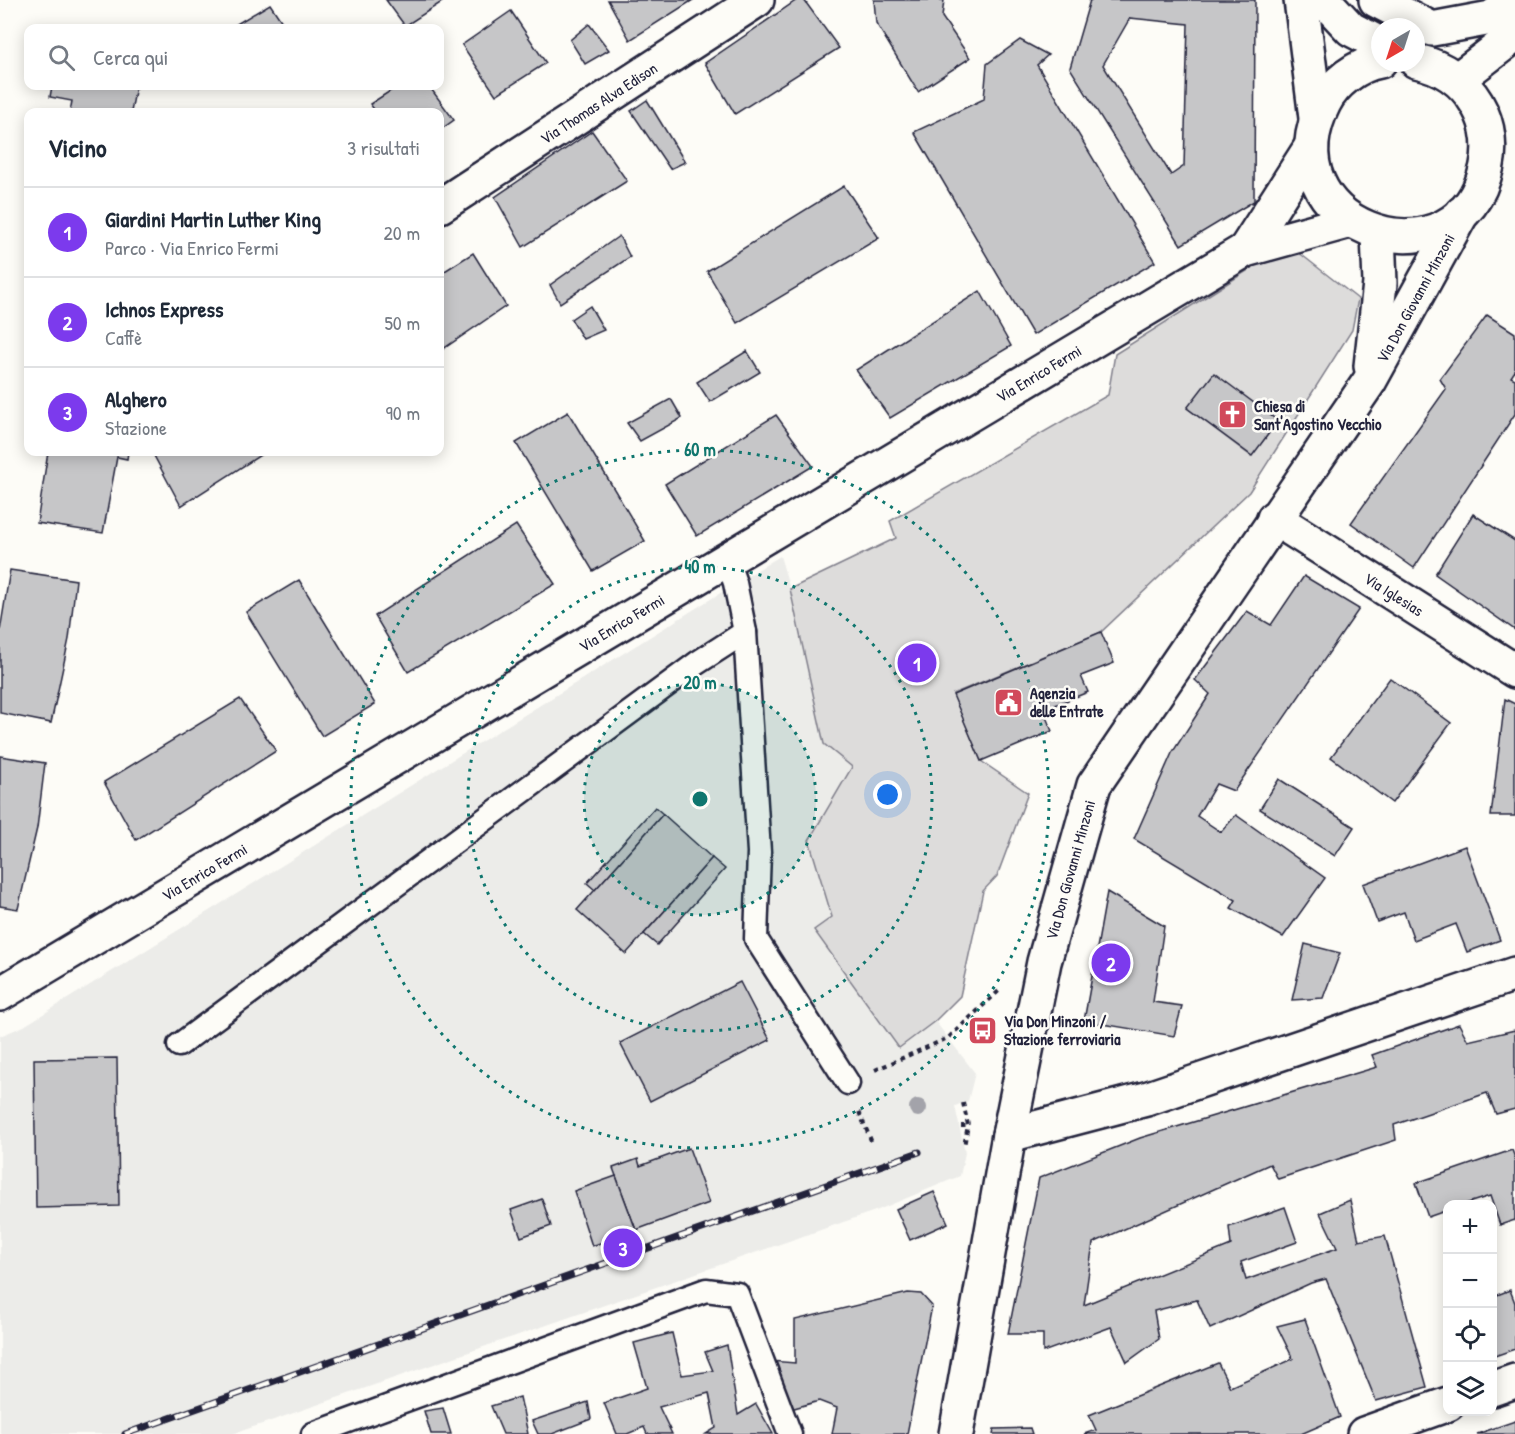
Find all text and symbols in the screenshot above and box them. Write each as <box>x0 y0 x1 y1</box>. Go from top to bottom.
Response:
north arrow <box>1371 18 1425 72</box>
search box <box>24 24 444 90</box>
icon: search <box>45 41 78 74</box>
text: Cerca qui <box>93 42 168 72</box>
street label: Via Thomas Alva Edison <box>536 57 661 149</box>
text: Vicino <box>48 130 107 165</box>
text: 3 risultati <box>347 134 420 161</box>
text: Giardini Martin Luther King <box>105 204 321 234</box>
text: 1 <box>64 219 71 246</box>
text: 20 m <box>383 219 420 246</box>
street label: Via Don Giovanni Minzoni <box>1371 229 1460 366</box>
text: Parco · Via Enrico Fermi <box>105 234 279 261</box>
text: Ichnos Express <box>105 294 223 324</box>
text: 2 <box>63 309 72 336</box>
text: 50 m <box>384 309 420 336</box>
text: Caffè <box>105 324 142 351</box>
street label: Via Enrico Fermi <box>992 339 1086 407</box>
text: Alghero <box>105 384 167 414</box>
place label: Chiesa di Sant'Agostino Vecchio <box>1254 395 1382 436</box>
text: 3 <box>63 399 72 426</box>
text: 90 m <box>386 399 420 426</box>
church icon: Chiesa di Sant'Agostino Vecchio <box>1217 399 1249 431</box>
text: Stazione <box>105 414 167 441</box>
text: 60 m <box>684 437 716 462</box>
text: 40 m <box>684 554 716 579</box>
street label: Via Iglesias <box>1360 567 1428 621</box>
street label: Via Enrico Fermi <box>575 589 668 657</box>
pin: 1 <box>898 640 936 686</box>
text: 20 m <box>684 670 716 695</box>
place label: Agenzia delle Entrate <box>1030 682 1104 722</box>
public building icon: Agenzia delle Entrate <box>993 686 1025 718</box>
your location <box>873 780 902 809</box>
centre of rings <box>690 789 710 809</box>
street label: Via Don Giovanni Minzoni <box>1040 797 1100 942</box>
street label: Via Enrico Fermi <box>157 838 251 906</box>
pin: 2 <box>1092 940 1130 986</box>
place label: Via Don Minzoni / Stazione ferroviaria <box>1004 1010 1121 1050</box>
bus stop icon: Via Don Minzoni / Stazione ferroviaria <box>967 1014 999 1046</box>
map controls <box>1443 1200 1497 1416</box>
button: + <box>1443 1200 1497 1254</box>
pin: 3 <box>604 1226 642 1270</box>
button: − <box>1443 1254 1497 1308</box>
button: locate <box>1443 1308 1497 1362</box>
button: layers <box>1443 1362 1497 1416</box>

